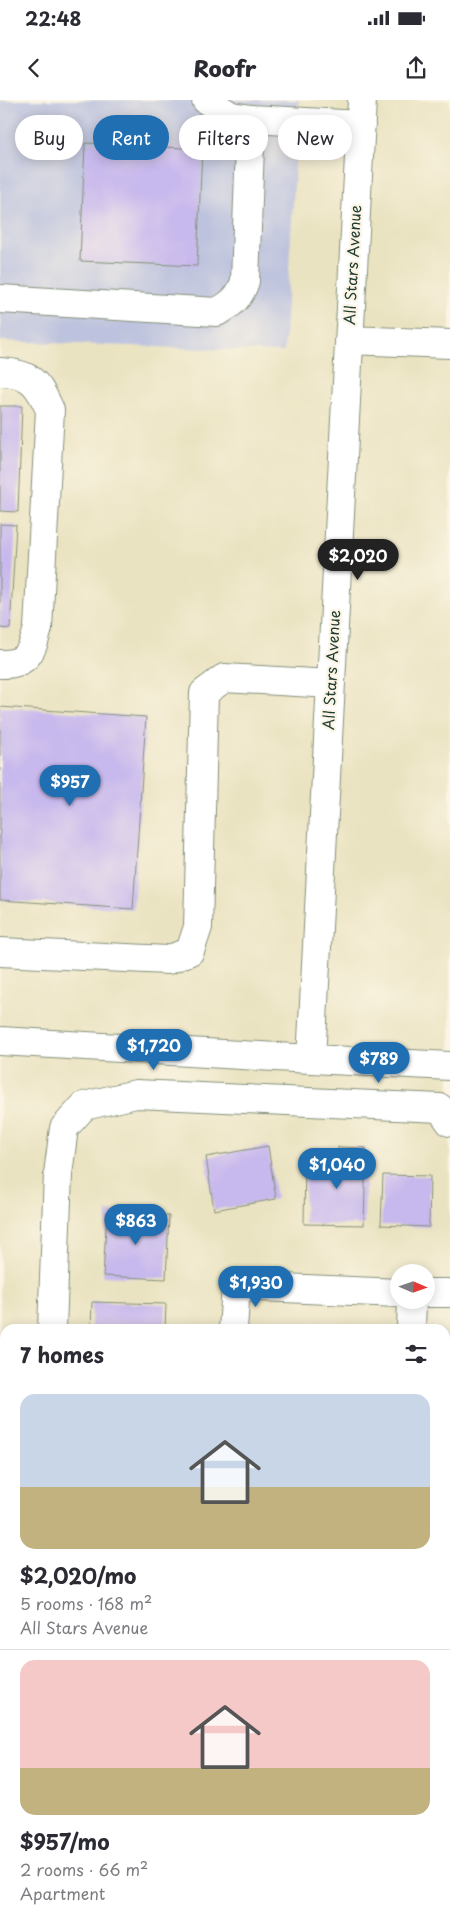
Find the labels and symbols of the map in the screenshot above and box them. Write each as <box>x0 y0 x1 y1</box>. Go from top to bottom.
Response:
street label: All Stars Avenue <box>337 204 366 325</box>
pin: $2,020 <box>317 538 399 581</box>
street label: All Stars Avenue <box>316 609 345 730</box>
pin: $957 <box>40 764 100 807</box>
pin: $1,720 <box>113 1028 195 1071</box>
pin: $789 <box>349 1042 409 1084</box>
pin: $1,040 <box>296 1148 378 1190</box>
pin: $863 <box>106 1204 166 1246</box>
north arrow <box>390 1264 435 1309</box>
pin: $1,930 <box>215 1266 297 1308</box>

